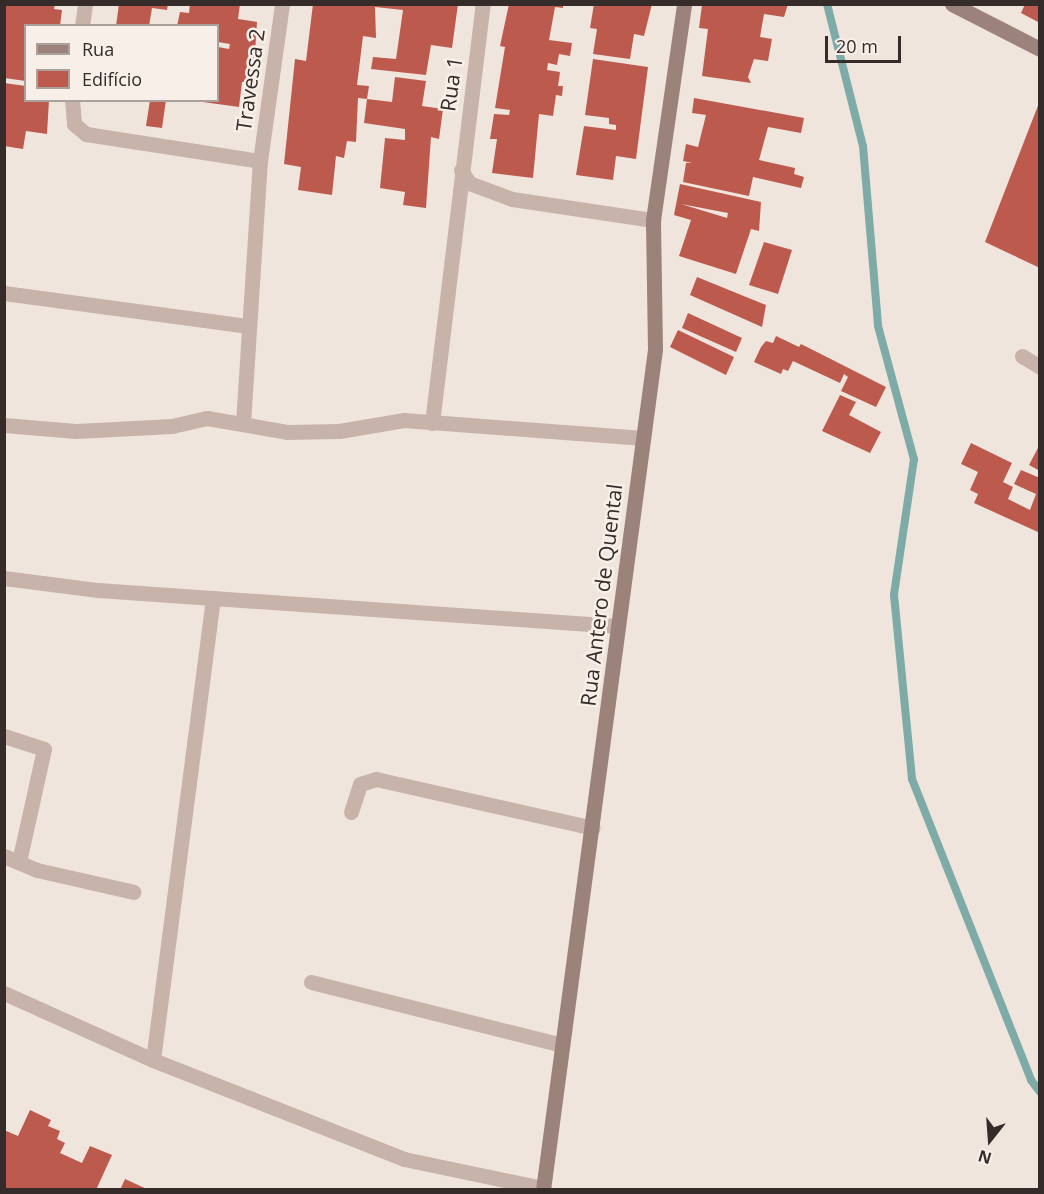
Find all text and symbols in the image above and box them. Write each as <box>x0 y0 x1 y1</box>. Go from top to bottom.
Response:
legend <box>24 24 219 102</box>
scale bar <box>828 24 904 62</box>
street label: Travessa 2 <box>230 27 270 133</box>
text: 20 m <box>836 34 878 58</box>
text: Rua <box>82 37 114 61</box>
street label: Rua 1 <box>435 55 467 113</box>
text: Edifício <box>82 67 142 91</box>
street label: Rua Antero de Quental <box>575 483 627 707</box>
north arrow <box>960 1110 1020 1170</box>
text: N <box>975 1145 994 1170</box>

